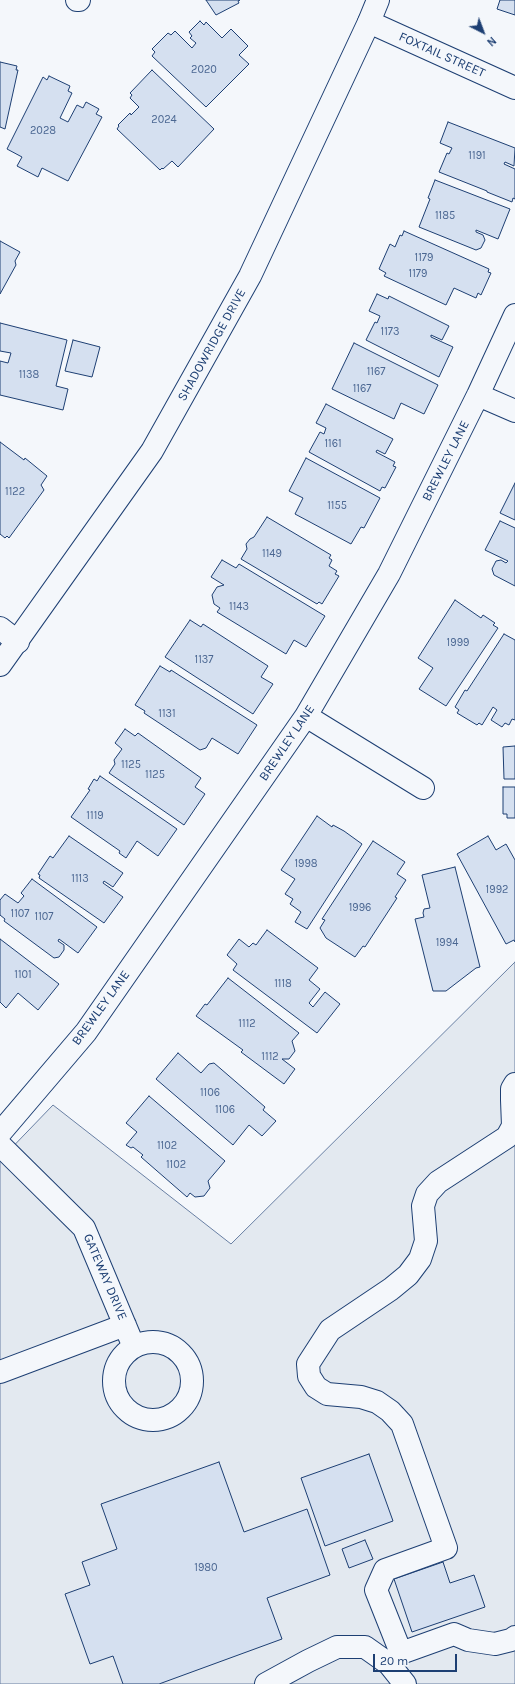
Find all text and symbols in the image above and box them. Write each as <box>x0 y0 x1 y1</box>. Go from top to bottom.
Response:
north arrow <box>463 12 503 52</box>
street label: FOXTAIL STREET <box>396 29 488 81</box>
text: N <box>484 34 499 49</box>
house number: 2020 <box>191 63 217 77</box>
house number: 2024 <box>151 113 177 127</box>
house number: 2028 <box>30 124 56 138</box>
house number: 1191 <box>468 149 486 163</box>
house number: 1185 <box>435 209 455 223</box>
house number: 1179 <box>415 251 433 265</box>
house number: 1179 <box>409 267 427 281</box>
street label: SHADOWRIDGE DRIVE <box>175 286 249 404</box>
house number: 1173 <box>381 325 399 339</box>
house number: 1167 <box>367 365 385 379</box>
house number: 1138 <box>19 368 39 382</box>
house number: 1167 <box>353 382 371 396</box>
street label: BREWLEY LANE <box>419 418 473 504</box>
house number: 1161 <box>324 437 342 451</box>
house number: 1122 <box>5 485 25 499</box>
house number: 1155 <box>327 499 347 513</box>
house number: 1149 <box>262 547 282 561</box>
house number: 1143 <box>229 600 249 614</box>
house number: 1999 <box>447 636 469 650</box>
house number: 1137 <box>195 653 213 667</box>
street label: BREWLEY LANE <box>256 702 318 784</box>
house number: 1131 <box>158 707 176 721</box>
house number: 1125 <box>121 758 141 772</box>
house number: 1125 <box>145 768 165 782</box>
house number: 1119 <box>86 809 104 823</box>
house number: 1998 <box>294 857 318 871</box>
house number: 1113 <box>71 872 89 886</box>
house number: 1992 <box>486 883 508 897</box>
house number: 1996 <box>349 901 371 915</box>
house number: 1107 <box>11 907 29 921</box>
house number: 1107 <box>35 910 53 924</box>
house number: 1994 <box>436 936 458 950</box>
house number: 1101 <box>14 968 32 982</box>
street label: BREWLEY LANE <box>69 968 133 1048</box>
house number: 1118 <box>274 977 292 991</box>
house number: 1112 <box>238 1017 256 1031</box>
house number: 1112 <box>261 1050 279 1064</box>
house number: 1106 <box>200 1086 220 1100</box>
house number: 1106 <box>215 1103 235 1117</box>
house number: 1102 <box>157 1139 177 1153</box>
house number: 1102 <box>166 1158 186 1172</box>
street label: GATEWAY DRIVE <box>80 1231 130 1323</box>
house number: 1980 <box>194 1561 218 1575</box>
scale bar <box>375 1646 459 1672</box>
text: 20 m <box>380 1654 408 1668</box>

